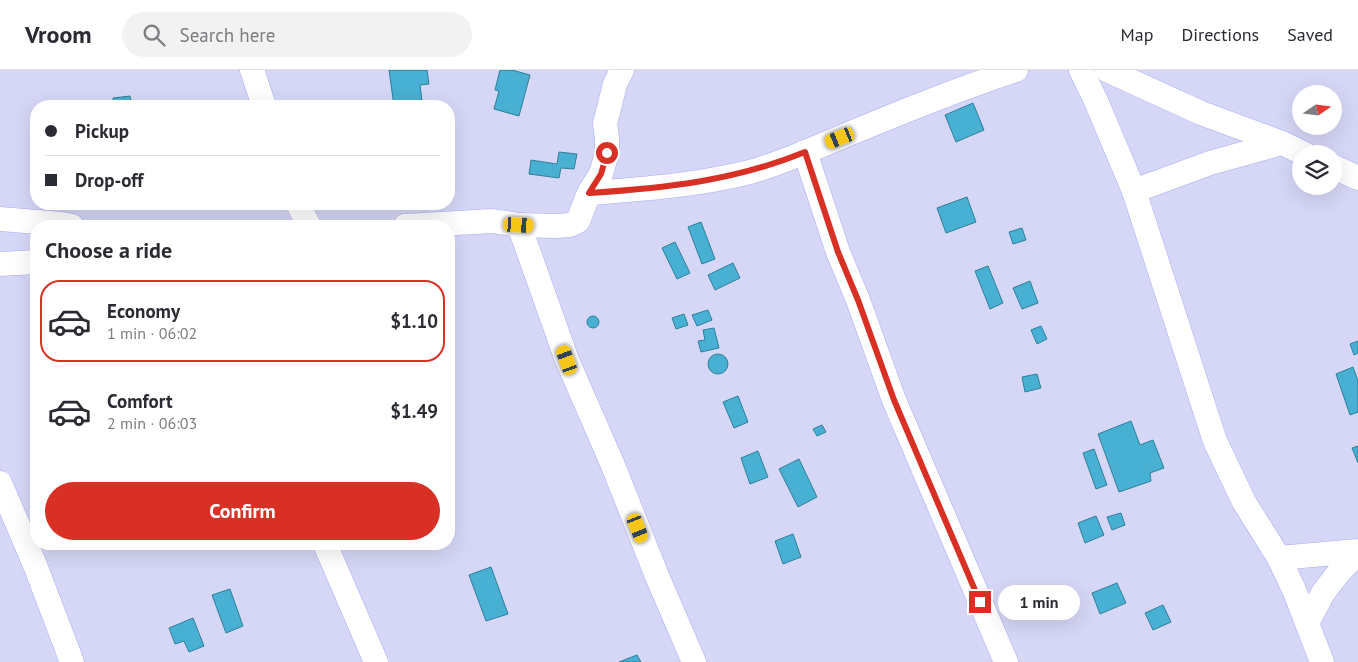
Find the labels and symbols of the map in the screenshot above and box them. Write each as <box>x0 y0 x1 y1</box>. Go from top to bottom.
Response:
north arrow <box>1292 85 1342 135</box>
car <box>823 125 856 151</box>
route start <box>596 142 618 164</box>
car <box>503 217 534 233</box>
car <box>554 343 579 377</box>
car <box>625 511 650 545</box>
callout: 1 min <box>998 584 1080 620</box>
route end <box>969 591 991 613</box>

